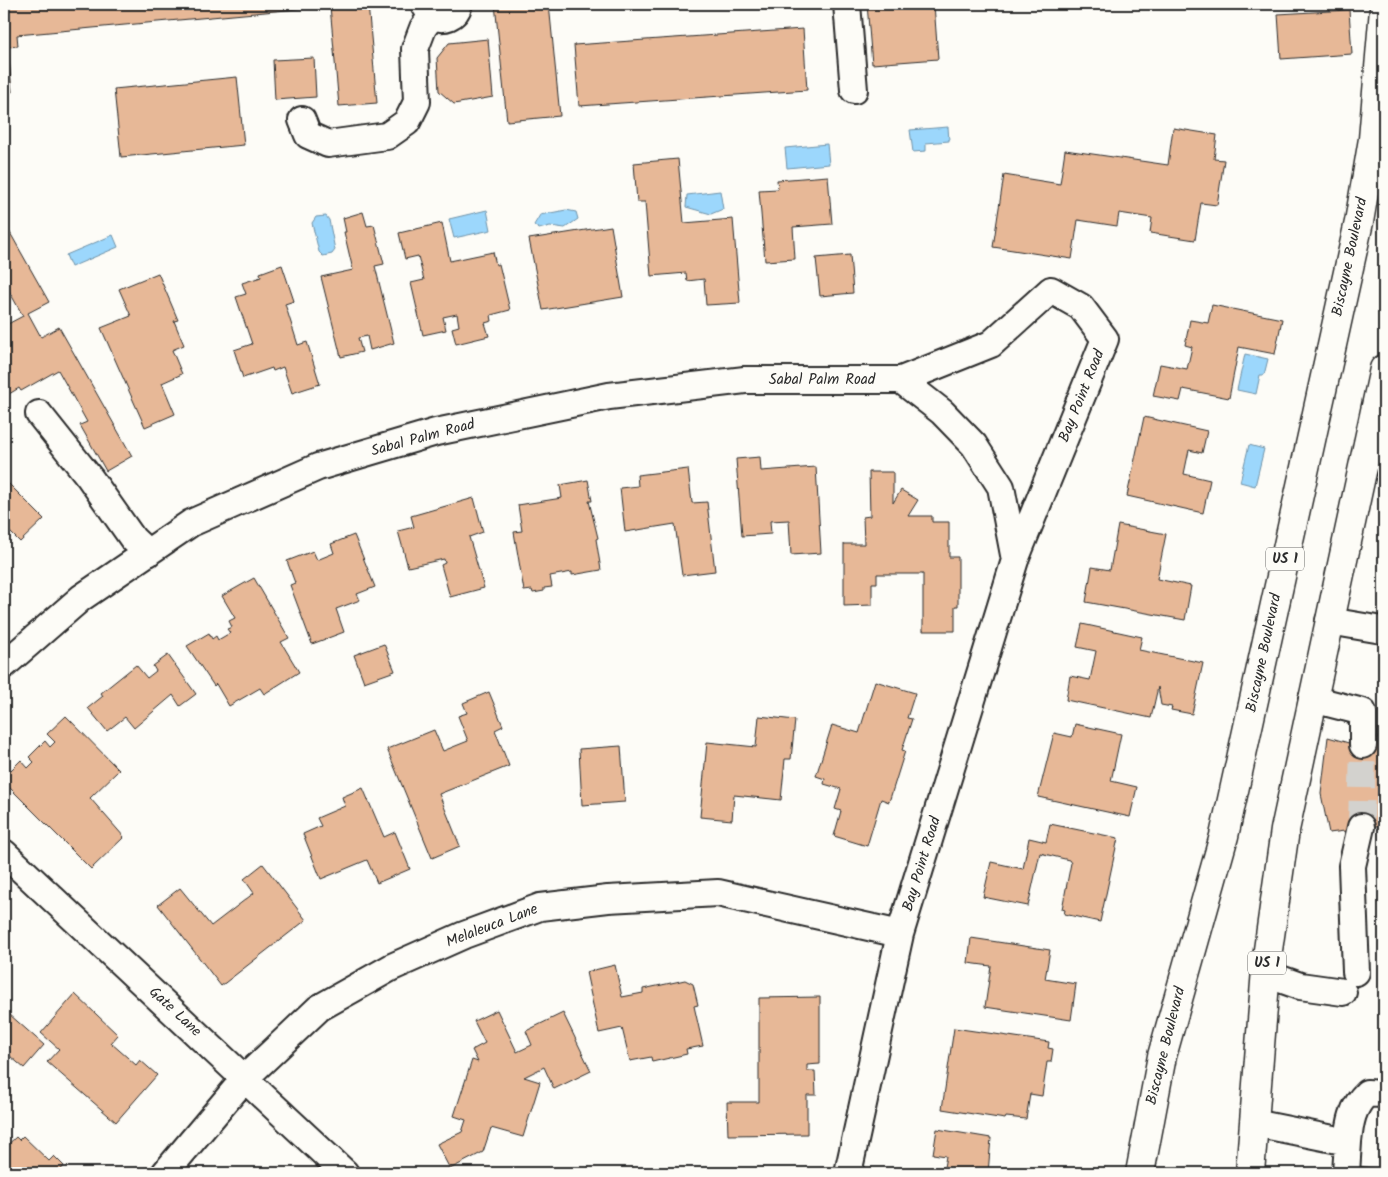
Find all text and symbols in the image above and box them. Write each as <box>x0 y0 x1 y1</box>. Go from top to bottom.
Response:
street label: Biscayne Boulevard <box>1326 195 1374 319</box>
street label: Bay Point Road <box>1053 346 1112 446</box>
street label: Sabal Palm Road <box>769 368 876 392</box>
street label: Sabal Palm Road <box>368 412 478 463</box>
road number: US 1 <box>1266 548 1304 570</box>
street label: Biscayne Boulevard <box>1240 591 1288 715</box>
street label: Bay Point Road <box>896 813 948 914</box>
street label: Melaleuca Lane <box>443 897 542 955</box>
road number: US 1 <box>1248 951 1286 974</box>
street label: Gate Lane <box>143 981 207 1043</box>
street label: Biscayne Boulevard <box>1140 984 1192 1108</box>

